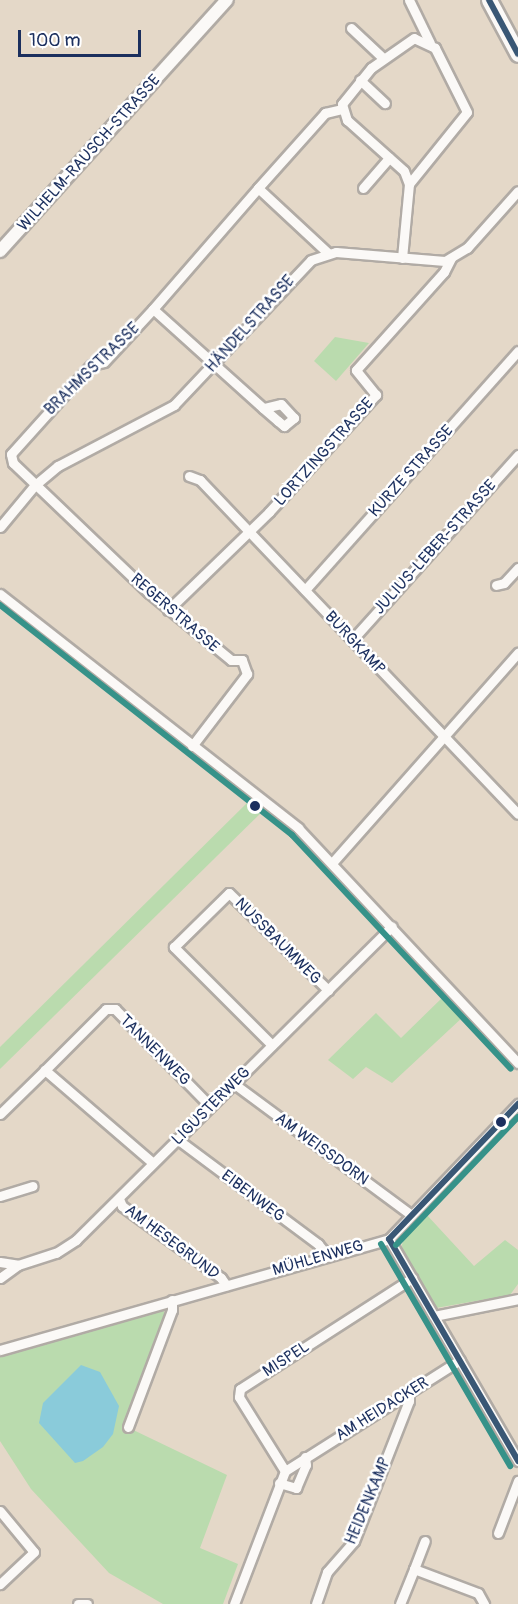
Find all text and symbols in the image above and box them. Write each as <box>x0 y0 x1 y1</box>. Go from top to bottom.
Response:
scale bar <box>21 18 144 56</box>
text: 100 m <box>29 29 81 52</box>
street label: WILHELM-RAUSCH-STRASSE <box>14 71 164 235</box>
street label: HÄNDELSTRASSE <box>201 272 299 376</box>
street label: BRAHMSSTRASSE <box>41 319 143 419</box>
street label: LORTZINGSTRASSE <box>270 394 378 510</box>
street label: KURZE STRASSE <box>365 421 457 521</box>
street label: JULIUS-LEBER-STRASSE <box>370 476 500 618</box>
street label: REGERSTRASSE <box>127 569 223 657</box>
street label: BURGKAMP <box>321 607 389 679</box>
unlabelled marker <box>249 800 261 812</box>
street label: NUSSBAUMWEG <box>231 894 325 988</box>
street label: TANNENWEG <box>116 1011 194 1089</box>
street label: LIGUSTERWEG <box>168 1063 254 1149</box>
street label: AM WEISSDORN <box>272 1109 372 1189</box>
unlabelled marker <box>495 1116 507 1128</box>
street label: EIBENWEG <box>218 1166 288 1226</box>
street label: AM HESEGRUND <box>121 1200 223 1284</box>
street label: MÜHLENWEG <box>270 1236 366 1280</box>
street label: MISPEL <box>259 1337 313 1381</box>
street label: AM HEIDACKER <box>332 1373 432 1445</box>
street label: HEIDENKAMP <box>341 1455 395 1547</box>

